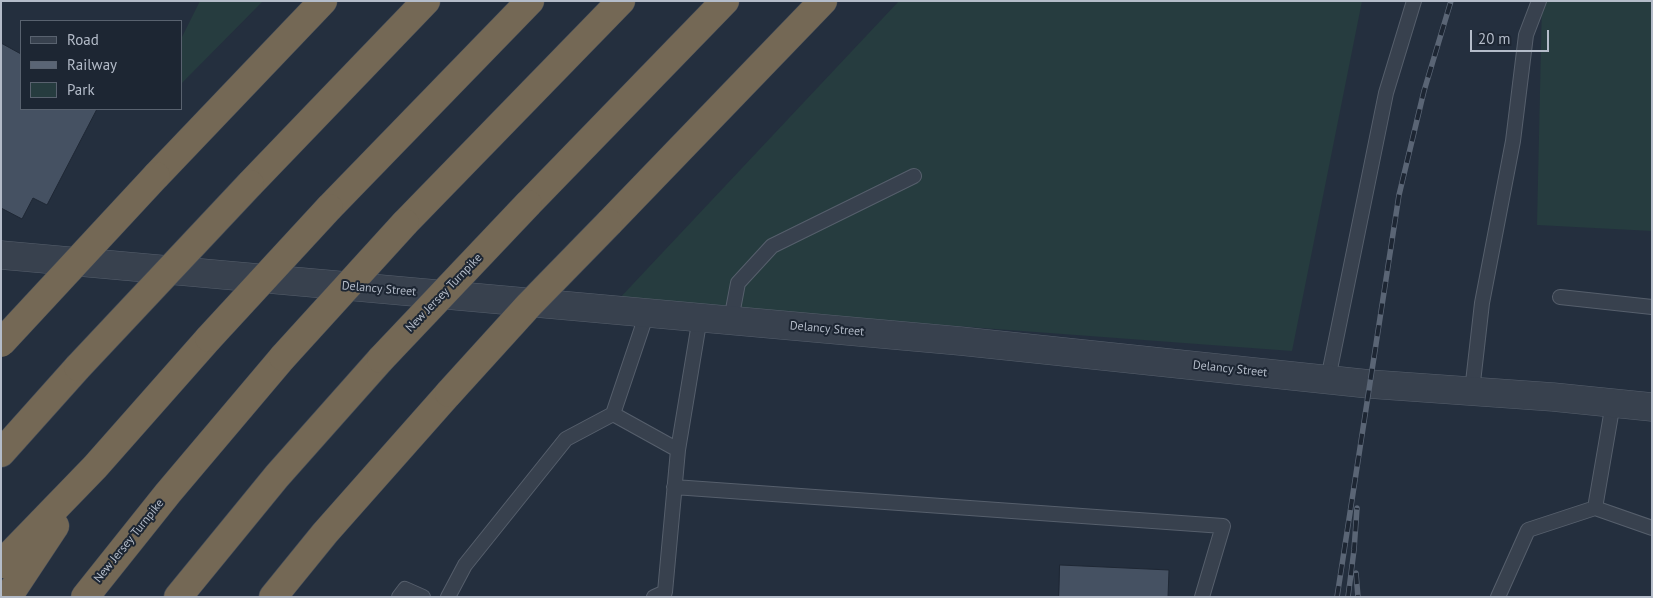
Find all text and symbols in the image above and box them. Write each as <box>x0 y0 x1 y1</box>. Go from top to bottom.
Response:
legend <box>20 20 182 110</box>
scale bar <box>1473 20 1552 52</box>
text: 20 m <box>1478 29 1511 48</box>
text: Road <box>67 30 99 49</box>
text: Railway <box>67 55 117 74</box>
text: Park <box>67 80 95 99</box>
street label: New Jersey Turnpike <box>403 251 485 335</box>
street label: Delancy Street <box>341 279 417 299</box>
street label: Delancy Street <box>789 319 865 339</box>
street label: Delancy Street <box>1192 358 1268 380</box>
street label: New Jersey Turnpike <box>91 496 167 586</box>

